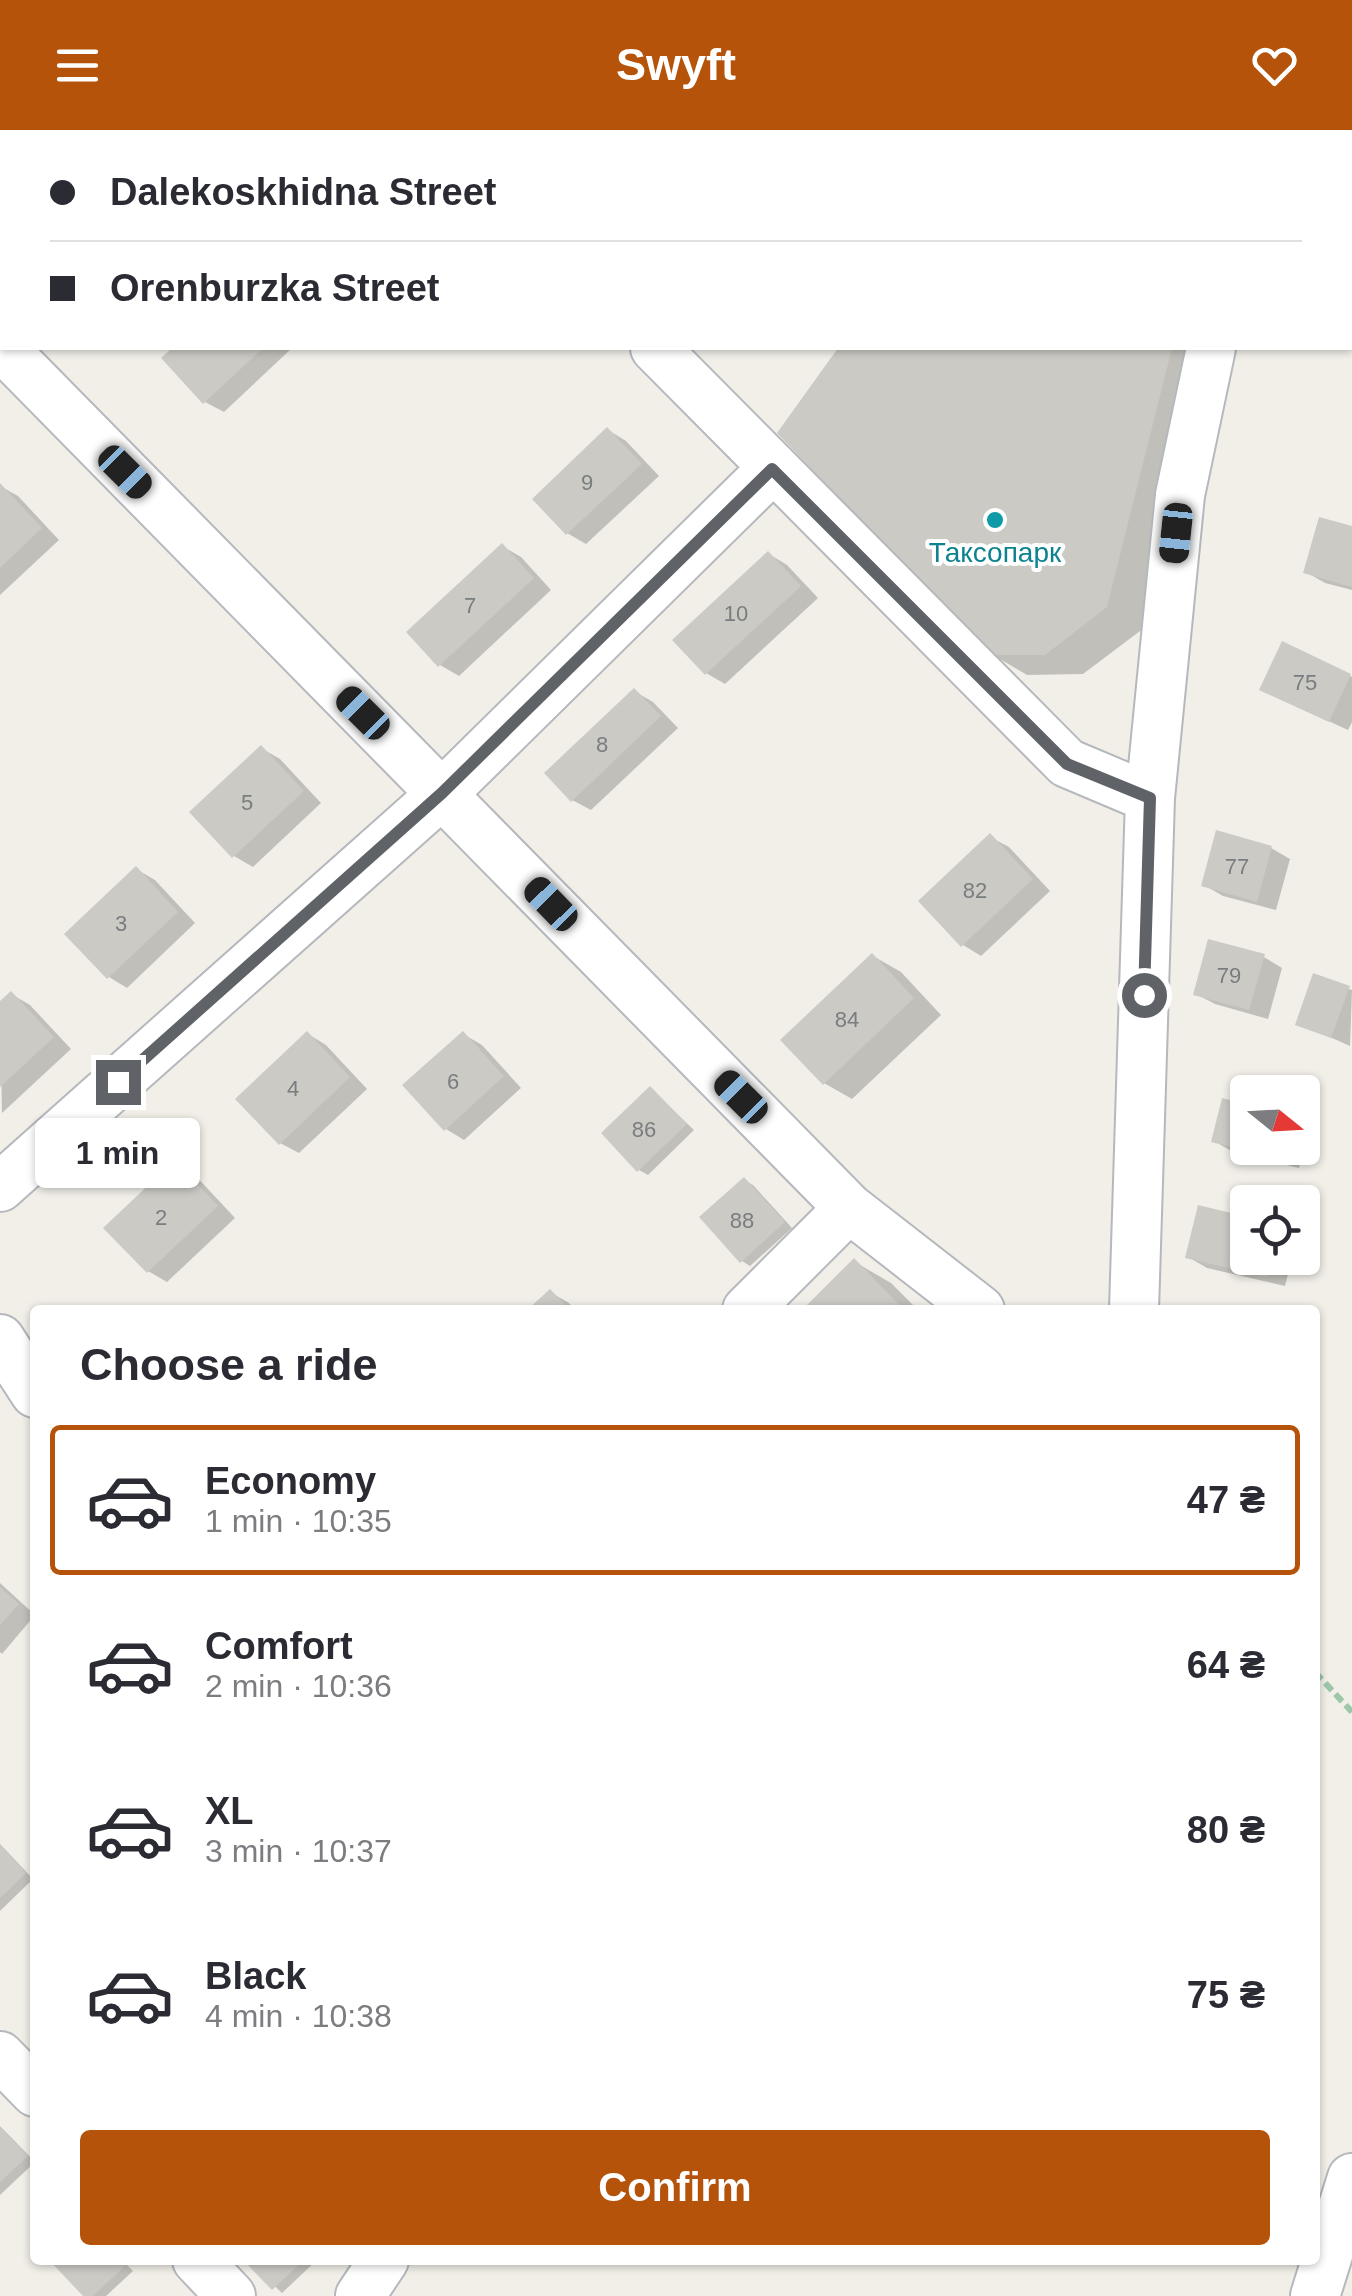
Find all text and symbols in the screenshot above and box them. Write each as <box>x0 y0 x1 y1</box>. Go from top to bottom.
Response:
icon: menu <box>50 38 105 93</box>
icon: heart <box>1247 38 1302 93</box>
text: Swyft <box>616 39 736 90</box>
text: Dalekoskhidna Street <box>110 171 496 213</box>
text: Orenburzka Street <box>110 267 439 309</box>
car <box>93 440 157 504</box>
house number: 9 <box>581 470 593 495</box>
car <box>1158 502 1194 564</box>
marker: Таксопарк <box>984 509 1006 531</box>
place label: Таксопарк <box>929 537 1062 568</box>
house number: 7 <box>464 593 476 618</box>
house number: 10 <box>724 601 748 626</box>
house number: 75 <box>1293 670 1317 695</box>
car <box>331 681 395 745</box>
house number: 8 <box>596 732 608 757</box>
house number: 5 <box>241 790 253 815</box>
house number: 77 <box>1225 854 1249 879</box>
car <box>519 872 583 936</box>
house number: 82 <box>963 878 987 903</box>
house number: 3 <box>115 911 127 936</box>
house number: 79 <box>1217 963 1241 988</box>
route start <box>1122 973 1167 1018</box>
house number: 84 <box>835 1007 859 1032</box>
route end <box>96 1060 141 1105</box>
car <box>709 1065 773 1129</box>
house number: 6 <box>447 1069 459 1094</box>
north arrow <box>1230 1075 1320 1165</box>
map controls <box>1230 1075 1320 1275</box>
house number: 4 <box>287 1076 299 1101</box>
callout: 1 min <box>36 1117 200 1187</box>
house number: 86 <box>632 1117 656 1142</box>
text: 1 min <box>76 1135 159 1171</box>
button: locate <box>1230 1185 1320 1275</box>
house number: 2 <box>155 1205 167 1230</box>
house number: 88 <box>730 1208 754 1233</box>
text: Choose a ride <box>80 1339 378 1390</box>
icon: car <box>85 1455 175 1545</box>
text: Economy <box>205 1460 376 1502</box>
text: 47 ₴ <box>1187 1479 1265 1521</box>
text: 1 min · 10:35 <box>205 1503 392 1539</box>
icon: car <box>85 1620 175 1710</box>
text: Comfort <box>205 1625 353 1667</box>
text: 64 ₴ <box>1187 1644 1265 1686</box>
text: 2 min · 10:36 <box>205 1668 392 1704</box>
icon: car <box>85 1785 175 1875</box>
text: XL <box>205 1790 254 1832</box>
text: 80 ₴ <box>1187 1809 1265 1851</box>
text: 3 min · 10:37 <box>205 1833 392 1869</box>
icon: car <box>85 1950 175 2040</box>
text: Black <box>205 1955 306 1997</box>
text: 75 ₴ <box>1187 1974 1265 2016</box>
text: 4 min · 10:38 <box>205 1998 392 2034</box>
button: Confirm <box>80 2130 1270 2245</box>

